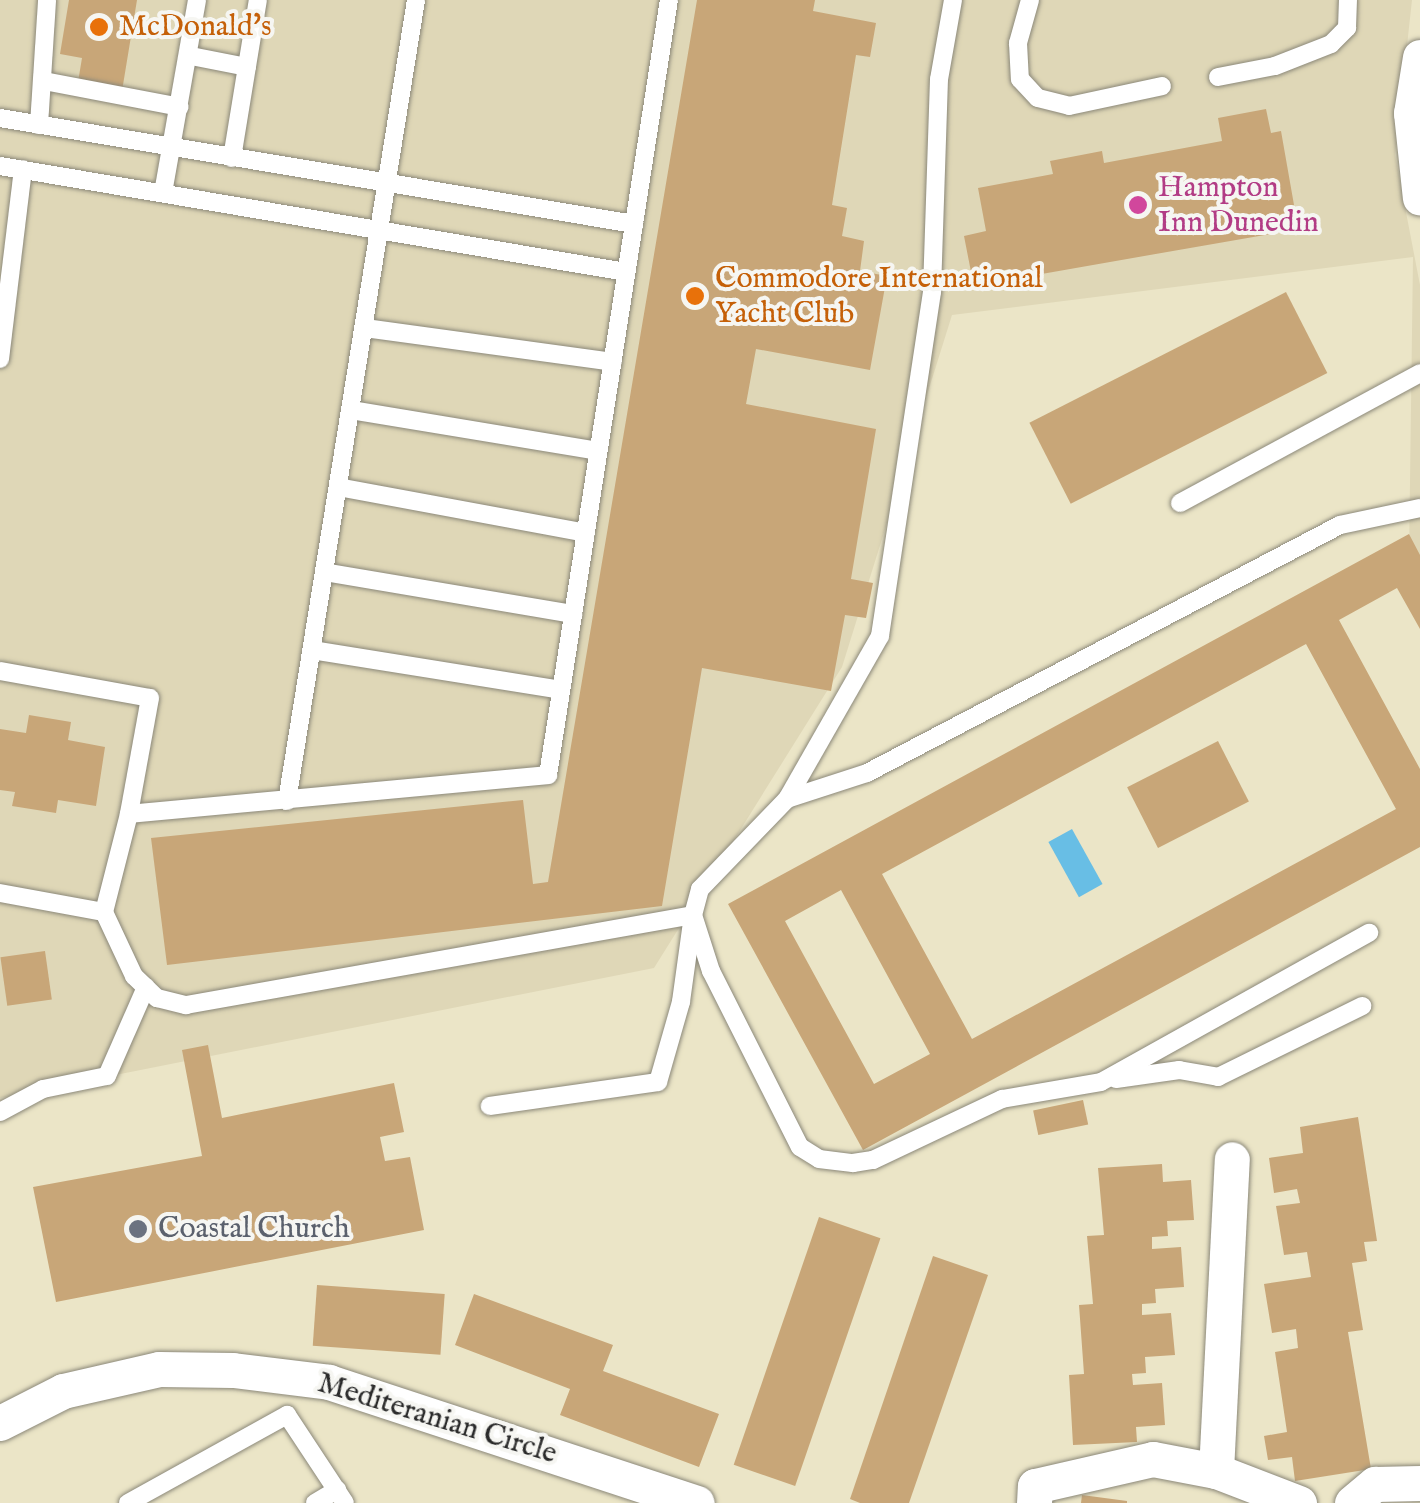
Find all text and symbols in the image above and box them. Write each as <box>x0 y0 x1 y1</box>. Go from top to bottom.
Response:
place label: McDonald's <box>119 9 272 45</box>
marker: McDonald's <box>88 16 110 38</box>
place label: Hampton Inn Dunedin <box>1158 170 1319 240</box>
marker: Hampton Inn Dunedin <box>1127 194 1149 216</box>
place label: Commodore International Yacht Club <box>715 261 1043 332</box>
marker: Commodore International Yacht Club <box>684 285 706 307</box>
place label: Coastal Church <box>158 1211 350 1247</box>
marker: Coastal Church <box>127 1218 149 1240</box>
street label: Mediteranian Circle <box>313 1365 561 1473</box>

